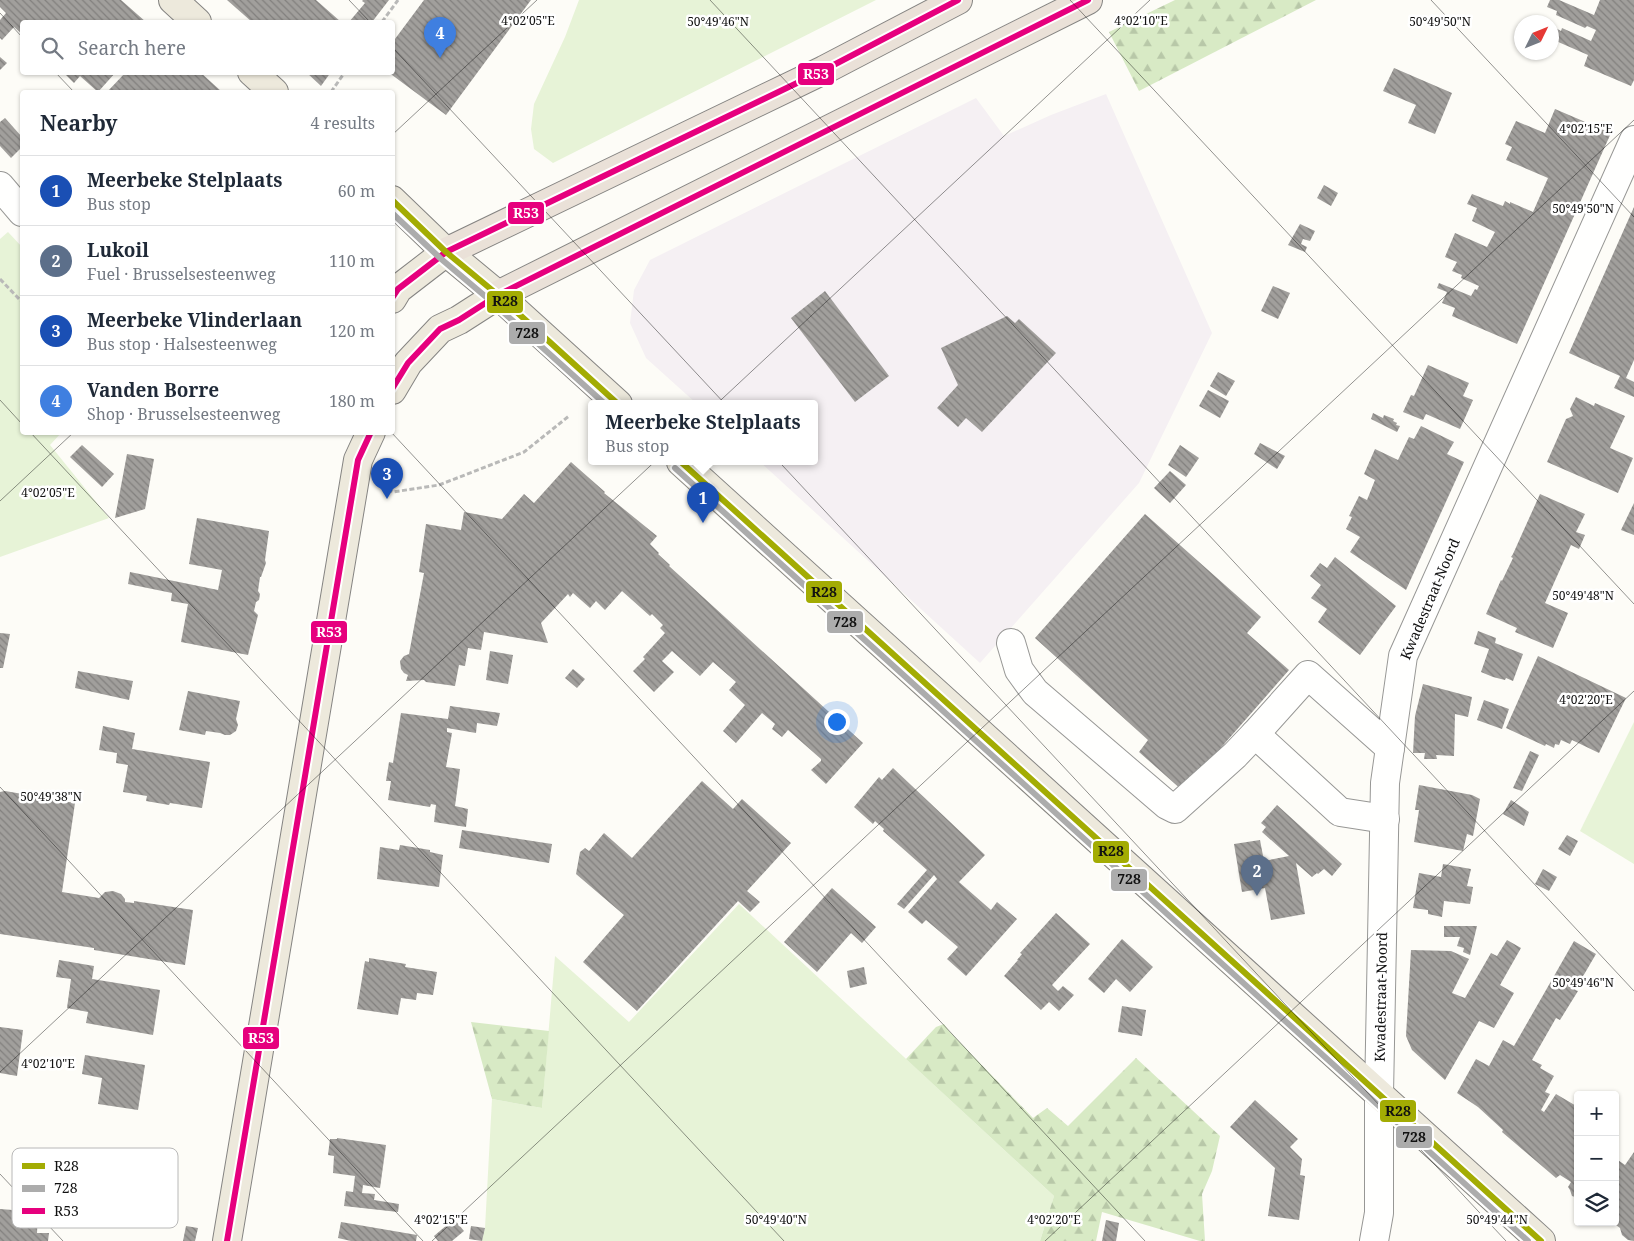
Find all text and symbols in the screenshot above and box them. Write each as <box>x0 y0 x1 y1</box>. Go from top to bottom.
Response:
text: 4°02'05"E <box>501 12 555 29</box>
text: 4°02'10"E <box>1114 12 1168 29</box>
text: 50°49'46"N <box>687 13 749 30</box>
text: 50°49'50"N <box>1409 13 1471 30</box>
north arrow <box>1514 15 1559 60</box>
pin: 4 <box>424 17 456 58</box>
search box <box>20 20 395 75</box>
icon: search <box>38 34 66 62</box>
text: Search here <box>78 35 186 61</box>
line badge: R53 <box>797 62 835 86</box>
text: R53 <box>803 64 829 83</box>
text: Nearby <box>40 109 118 137</box>
text: 4 results <box>311 112 375 134</box>
text: 4°02'15"E <box>1559 120 1613 137</box>
text: Meerbeke Stelplaats <box>87 167 282 193</box>
text: 1 <box>51 180 61 202</box>
text: 60 m <box>338 180 375 202</box>
text: Bus stop <box>87 193 151 215</box>
text: 50°49'50"N <box>1552 200 1614 217</box>
line badge: R53 <box>507 201 545 225</box>
text: R53 <box>513 203 539 222</box>
text: Lukoil <box>87 237 149 263</box>
text: 2 <box>51 250 61 272</box>
text: 110 m <box>329 250 375 272</box>
text: Fuel · Brusselsesteenweg <box>87 263 276 285</box>
line badge: R28 <box>486 290 524 314</box>
text: R28 <box>492 291 518 310</box>
text: Meerbeke Vlinderlaan <box>87 307 302 333</box>
text: 3 <box>51 320 61 342</box>
text: 120 m <box>329 320 375 342</box>
line badge: 728 <box>508 321 546 345</box>
text: 728 <box>515 323 539 342</box>
text: Bus stop · Halsesteenweg <box>87 333 277 355</box>
text: Vanden Borre <box>87 377 219 403</box>
text: 4 <box>51 390 61 412</box>
text: 180 m <box>329 390 375 412</box>
popup <box>588 400 818 465</box>
text: Shop · Brusselsesteenweg <box>87 403 280 425</box>
text: Meerbeke Stelplaats <box>605 409 801 435</box>
text: Bus stop <box>605 435 669 457</box>
pin: 3 <box>371 458 403 499</box>
pin: 1 <box>687 482 719 523</box>
text: 4°02'05"E <box>21 484 75 501</box>
street label: Kwadestraat-Noord <box>1395 535 1464 662</box>
line badge: R28 <box>805 580 843 604</box>
text: R28 <box>811 582 837 601</box>
text: 50°49'48"N <box>1552 587 1614 604</box>
line badge: 728 <box>826 610 864 634</box>
text: 728 <box>833 612 857 631</box>
line badge: R53 <box>310 620 348 644</box>
text: R53 <box>316 622 342 641</box>
text: 4°02'20"E <box>1559 691 1613 708</box>
your location <box>824 709 850 735</box>
text: 50°49'38"N <box>20 788 82 805</box>
line badge: R28 <box>1092 840 1130 864</box>
text: R28 <box>1098 841 1124 860</box>
pin: 2 <box>1241 855 1273 896</box>
line badge: 728 <box>1110 868 1148 892</box>
text: 728 <box>1117 869 1141 888</box>
street label: Kwadestraat-Noord <box>1370 931 1391 1062</box>
text: 50°49'46"N <box>1552 974 1614 991</box>
line badge: R53 <box>242 1026 280 1050</box>
text: R53 <box>248 1028 274 1047</box>
text: 4°02'10"E <box>21 1055 75 1072</box>
map controls <box>1574 1091 1619 1226</box>
button: + <box>1574 1091 1619 1136</box>
line badge: R28 <box>1379 1099 1417 1123</box>
text: R28 <box>1385 1101 1411 1120</box>
line badge: 728 <box>1395 1125 1433 1149</box>
text: 728 <box>1402 1127 1426 1146</box>
button: − <box>1574 1136 1619 1181</box>
legend <box>12 1148 178 1228</box>
text: R28 <box>54 1156 79 1175</box>
text: 728 <box>54 1178 78 1197</box>
button: layers <box>1574 1181 1619 1226</box>
text: R53 <box>54 1201 79 1220</box>
text: 4°02'15"E <box>414 1211 468 1228</box>
text: 50°49'40"N <box>745 1211 807 1228</box>
text: 4°02'20"E <box>1027 1211 1081 1228</box>
text: 50°49'44"N <box>1466 1211 1528 1228</box>

